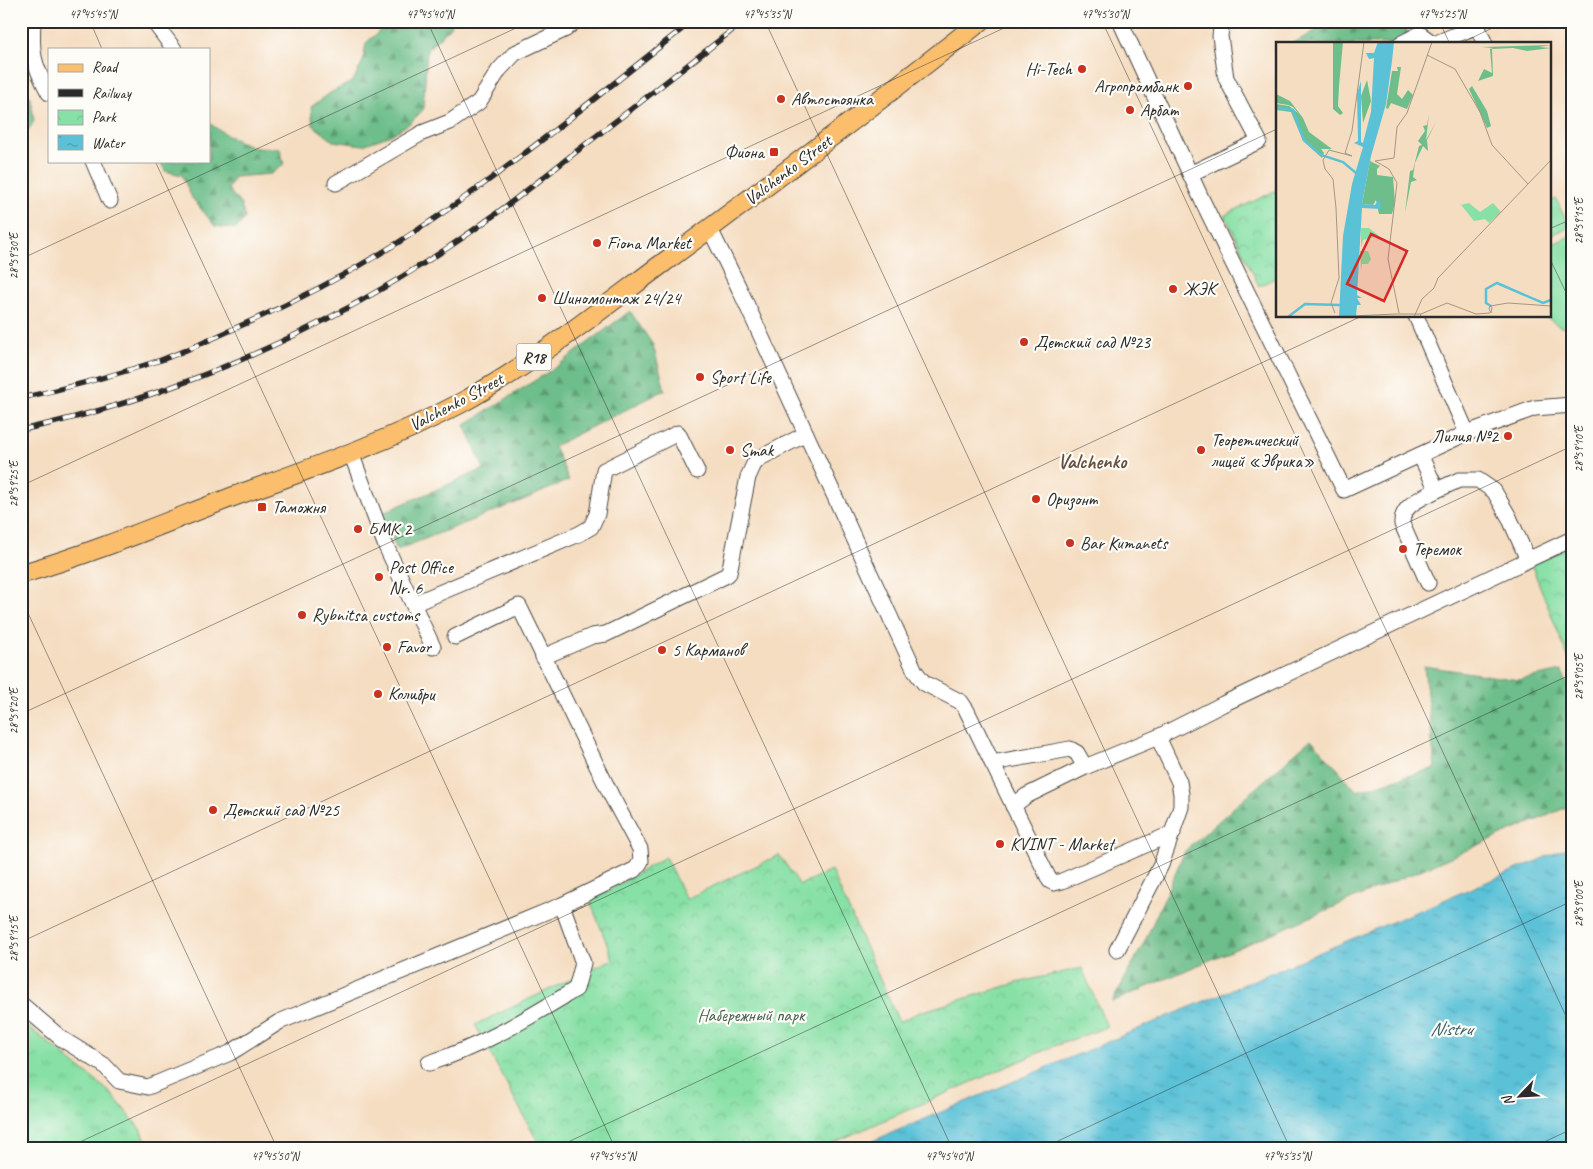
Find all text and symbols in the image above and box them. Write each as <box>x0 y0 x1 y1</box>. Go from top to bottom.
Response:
text: 47°45'45"N <box>69 6 118 22</box>
text: 47°45'40"N <box>406 6 455 22</box>
text: 47°45'35"N <box>743 6 792 22</box>
text: 47°45'30"N <box>1081 6 1130 22</box>
text: 47°45'25"N <box>1418 6 1467 22</box>
inset map <box>1276 42 1550 318</box>
legend <box>48 48 210 162</box>
text: Road <box>92 58 119 77</box>
place label: Hi-Tech <box>1025 58 1073 80</box>
marker: Hi-Tech <box>1076 63 1088 75</box>
place label: Агропромбанк <box>1094 75 1179 97</box>
marker: Агропромбанк <box>1182 80 1194 92</box>
text: Railway <box>92 84 133 103</box>
place label: Автостоянка <box>791 88 874 110</box>
marker: Автостоянка <box>775 93 787 105</box>
place label: Арбат <box>1140 99 1180 121</box>
marker: Арбат <box>1124 104 1136 116</box>
text: Park <box>92 108 117 127</box>
street label: Valchenko Street <box>740 129 838 210</box>
text: Water <box>92 134 126 153</box>
place label: Фиона <box>724 141 766 163</box>
marker: Фиона <box>768 146 780 158</box>
text: 28°59'15"E <box>1571 196 1587 244</box>
text: 28°59'30"E <box>6 231 22 279</box>
place label: Fiona Market <box>607 232 693 254</box>
marker: Fiona Market <box>591 237 603 249</box>
place label: ЖЭК <box>1183 278 1220 300</box>
marker: ЖЭК <box>1167 283 1179 295</box>
place label: Шиномонтаж 24/24 <box>552 287 683 309</box>
marker: Шиномонтаж 24/24 <box>536 292 548 304</box>
place label: Детский сад №23 <box>1034 331 1152 353</box>
marker: Детский сад №23 <box>1018 336 1030 348</box>
road number: R18 <box>516 344 552 371</box>
place label: Sport Life <box>710 366 772 388</box>
street label: Valchenko Street <box>405 367 509 436</box>
marker: Sport Life <box>694 371 706 383</box>
text: 28°59'10"E <box>1571 424 1587 472</box>
place label: Лилия №2 <box>1432 425 1500 447</box>
place label: Теоретический лицей «Эврика» <box>1211 429 1315 472</box>
marker: Лилия №2 <box>1502 430 1514 442</box>
place label: Smak <box>740 439 775 461</box>
marker: Smak <box>724 444 736 456</box>
marker: Теоретический лицей «Эврика» <box>1195 444 1207 456</box>
district label: Valchenko <box>1058 449 1128 474</box>
text: 28°59'25"E <box>6 459 22 507</box>
place label: Оризонт <box>1046 488 1099 511</box>
marker: Оризонт <box>1030 493 1042 505</box>
place label: Таможня <box>272 496 327 518</box>
marker: Таможня <box>256 501 268 513</box>
place label: БМК 2 <box>368 518 413 540</box>
marker: БМК 2 <box>352 523 364 535</box>
place label: Bar Kumanets <box>1080 532 1169 554</box>
marker: Bar Kumanets <box>1064 537 1076 549</box>
place label: Теремок <box>1413 538 1463 560</box>
marker: Теремок <box>1397 543 1409 555</box>
place label: Post Office Nr. 6 <box>389 556 454 599</box>
marker: Post Office Nr. 6 <box>373 571 385 583</box>
place label: Rybnitsa customs <box>312 604 421 626</box>
marker: Rybnitsa customs <box>296 609 308 621</box>
place label: Favor <box>397 636 432 658</box>
place label: 5 Карманов <box>672 639 749 661</box>
marker: Favor <box>381 641 393 653</box>
marker: 5 Карманов <box>656 644 668 656</box>
text: 28°59'05"E <box>1571 652 1587 700</box>
place label: Колибри <box>388 683 436 705</box>
text: 28°59'20"E <box>6 686 22 734</box>
marker: Колибри <box>372 688 384 700</box>
place label: Детский сад №25 <box>223 799 340 821</box>
marker: Детский сад №25 <box>207 804 219 816</box>
place label: KVINT - Market <box>1010 833 1117 855</box>
marker: KVINT - Market <box>994 838 1006 850</box>
text: 28°59'00"E <box>1571 879 1587 927</box>
text: 28°59'15"E <box>6 914 22 962</box>
park label: Набережный парк <box>697 1004 806 1026</box>
water label: Nistru <box>1430 1017 1475 1041</box>
north arrow <box>1496 1072 1546 1122</box>
text: N <box>1498 1092 1518 1109</box>
text: 47°45'50"N <box>251 1148 300 1164</box>
text: 47°45'45"N <box>588 1148 637 1164</box>
text: 47°45'40"N <box>925 1148 974 1164</box>
text: 47°45'35"N <box>1263 1148 1312 1164</box>

